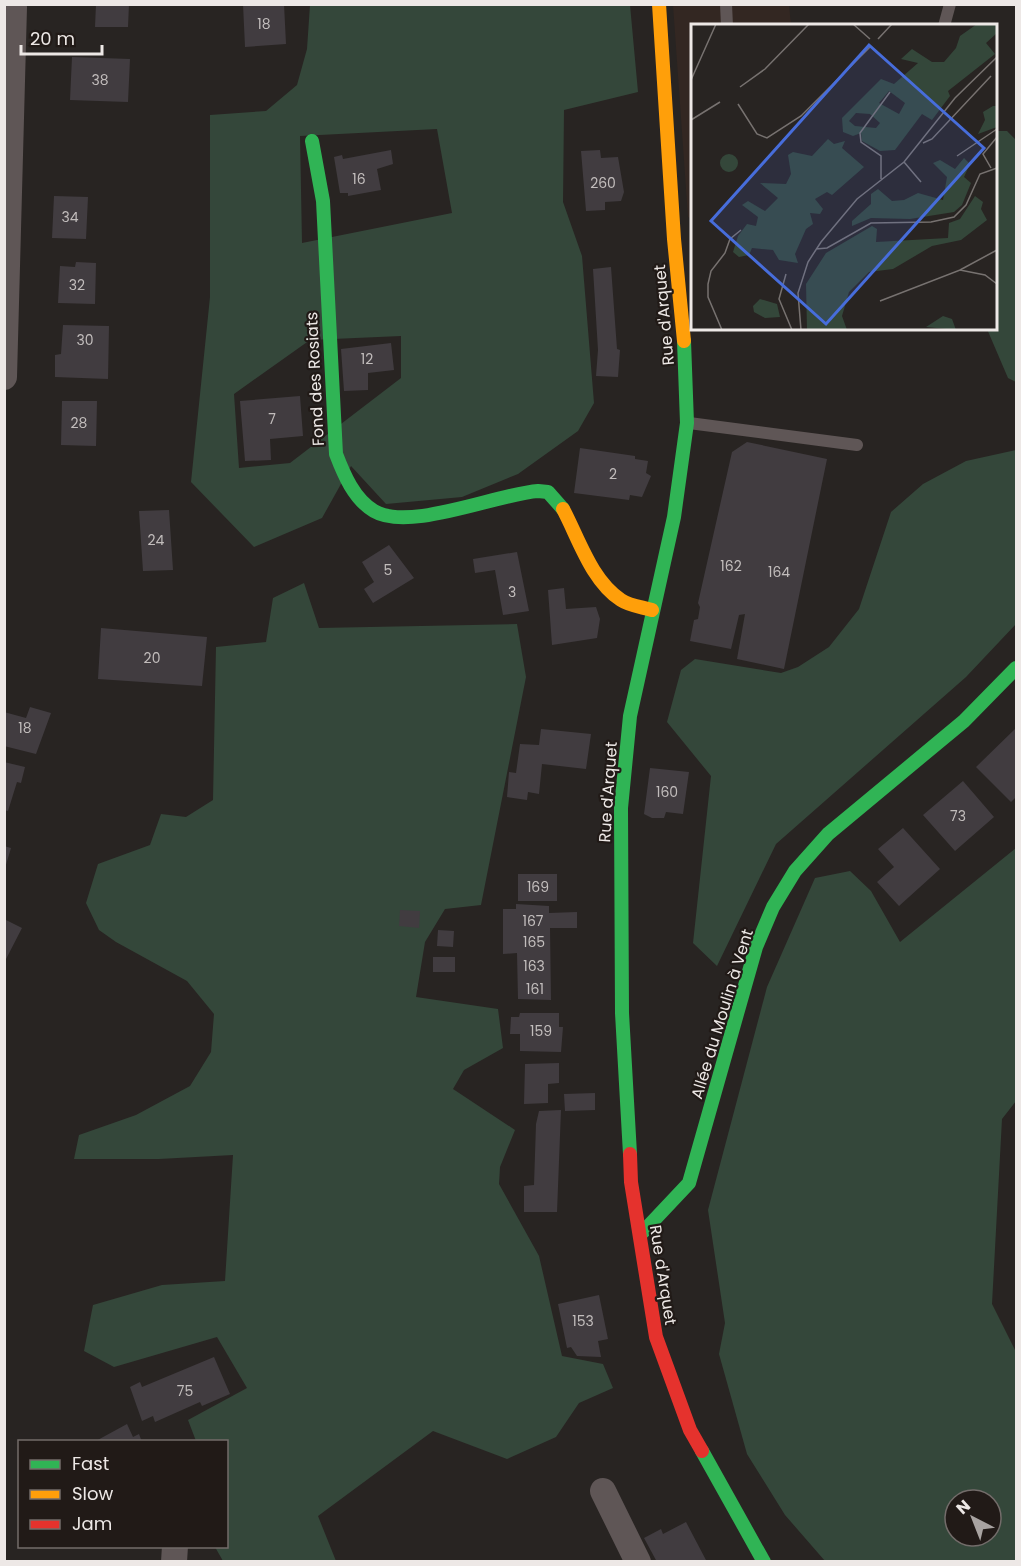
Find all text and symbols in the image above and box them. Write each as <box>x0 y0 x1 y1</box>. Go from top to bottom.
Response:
house number: 18 <box>257 14 271 34</box>
scale bar <box>21 18 102 56</box>
inset map <box>691 24 997 330</box>
text: 20 m <box>30 26 75 51</box>
house number: 38 <box>91 70 109 90</box>
house number: 16 <box>352 169 366 189</box>
house number: 260 <box>590 173 616 193</box>
house number: 34 <box>61 207 79 227</box>
street label: Rue d'Arquet <box>648 263 680 366</box>
house number: 32 <box>69 275 85 295</box>
street label: Fond des Rosiats <box>300 311 330 447</box>
house number: 30 <box>76 330 94 350</box>
house number: 12 <box>361 349 373 369</box>
house number: 7 <box>268 409 276 429</box>
house number: 28 <box>71 413 88 433</box>
house number: 2 <box>609 464 617 484</box>
house number: 24 <box>148 530 165 550</box>
house number: 162 <box>720 556 742 576</box>
house number: 5 <box>384 560 392 580</box>
house number: 164 <box>768 562 790 582</box>
house number: 3 <box>508 582 516 602</box>
house number: 20 <box>144 648 160 668</box>
house number: 18 <box>18 718 32 738</box>
street label: Rue d'Arquet <box>593 741 623 843</box>
house number: 160 <box>656 782 678 802</box>
house number: 73 <box>950 806 966 826</box>
house number: 169 <box>527 877 549 897</box>
house number: 167 <box>522 911 544 931</box>
street label: Allée du Moulin à Vent <box>685 926 759 1102</box>
house number: 165 <box>523 932 545 952</box>
house number: 163 <box>523 956 545 976</box>
house number: 161 <box>526 979 544 999</box>
house number: 159 <box>530 1021 552 1041</box>
street label: Rue d'Arquet <box>644 1223 682 1327</box>
house number: 153 <box>572 1311 594 1331</box>
house number: 75 <box>177 1381 193 1401</box>
legend <box>18 1440 228 1548</box>
text: Fast <box>72 1451 109 1476</box>
text: Slow <box>72 1481 114 1506</box>
north arrow <box>943 1488 1003 1548</box>
text: N <box>951 1495 975 1520</box>
text: Jam <box>72 1511 112 1536</box>

